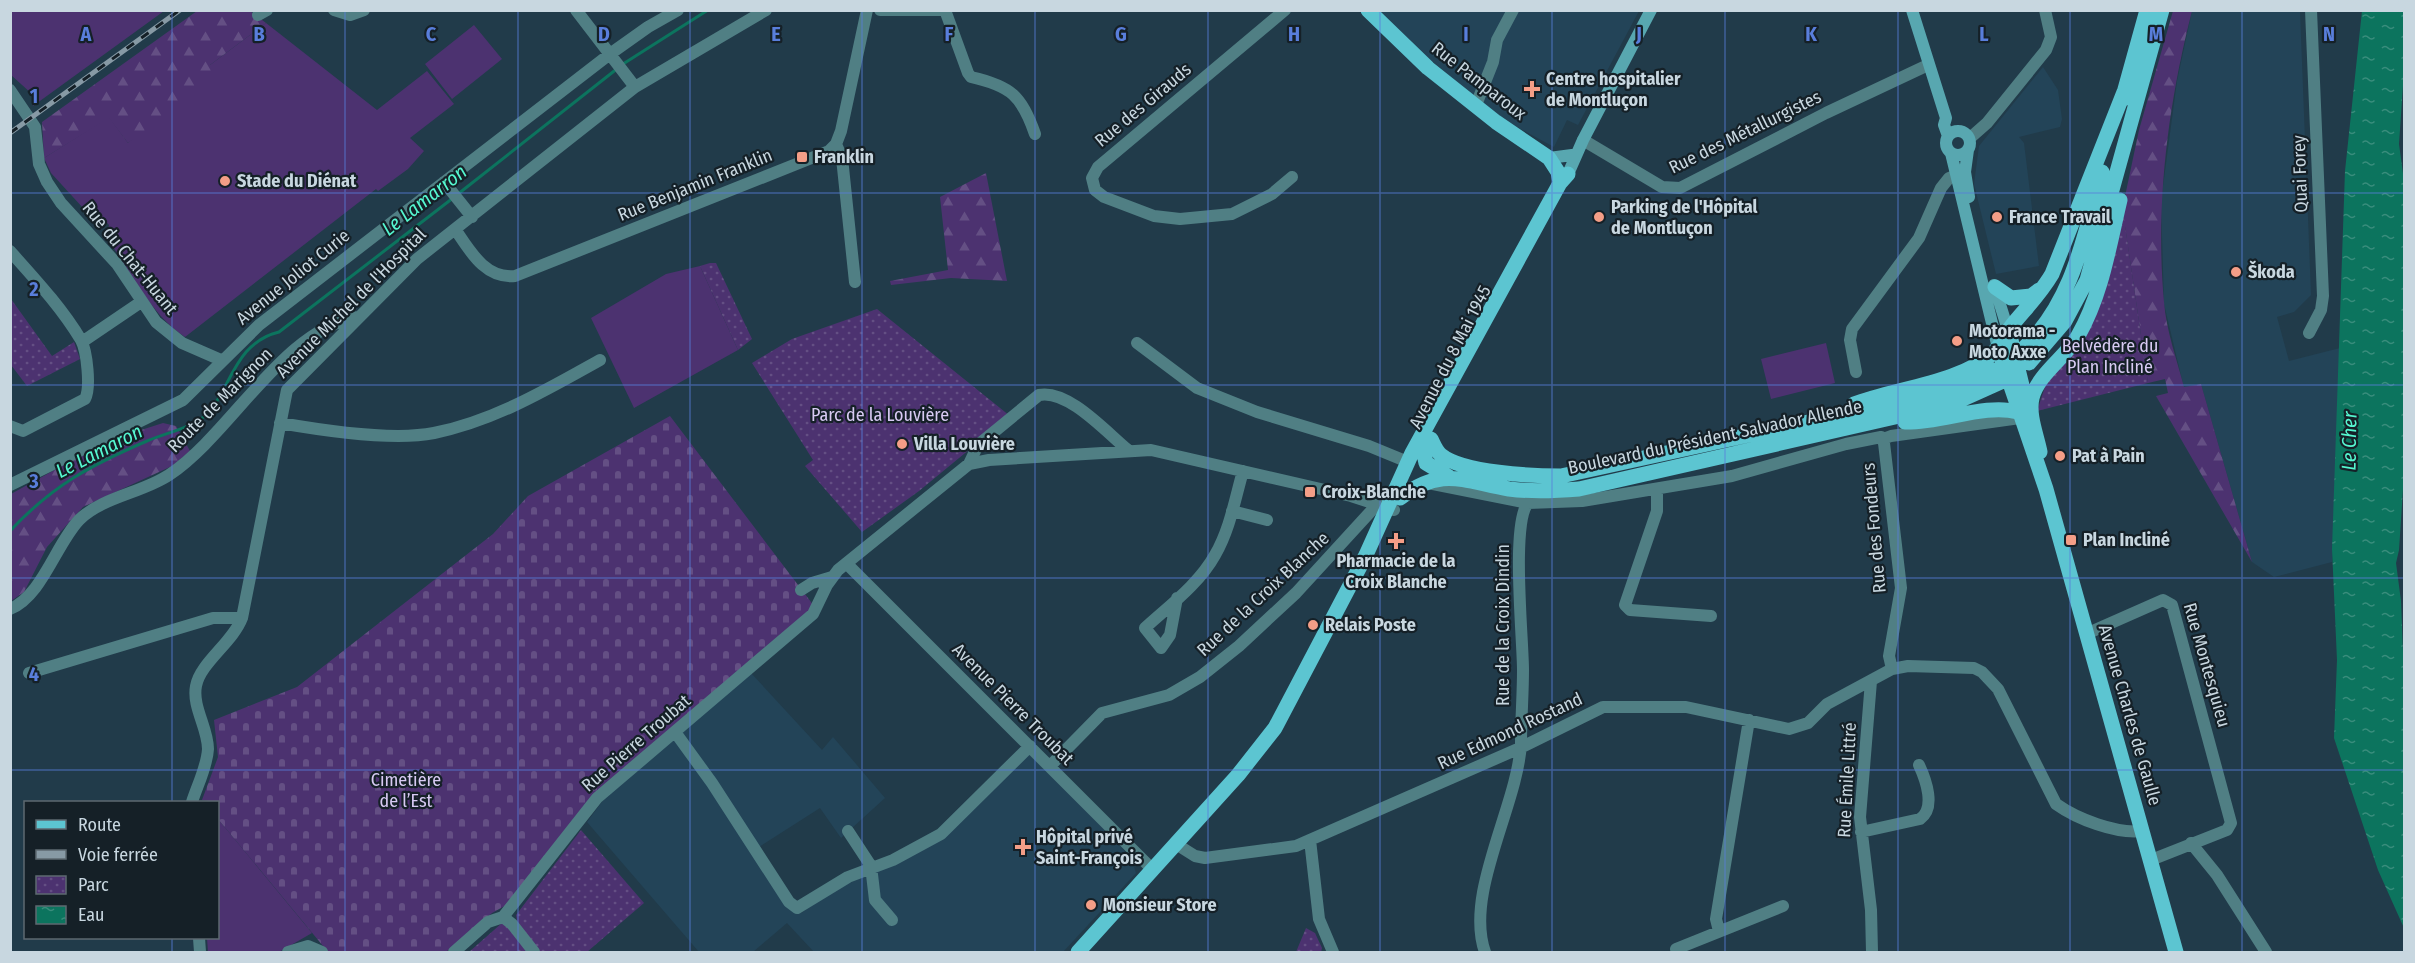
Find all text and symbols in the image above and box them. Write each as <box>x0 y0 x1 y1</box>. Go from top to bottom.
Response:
text: A <box>80 22 93 46</box>
text: B <box>253 22 265 46</box>
text: C <box>426 22 437 46</box>
text: D <box>598 22 610 46</box>
text: E <box>771 22 781 46</box>
text: F <box>945 22 954 46</box>
text: G <box>1115 22 1127 46</box>
text: H <box>1288 22 1300 46</box>
text: I <box>1463 22 1469 46</box>
text: J <box>1635 22 1642 46</box>
text: K <box>1805 22 1817 46</box>
text: L <box>1979 22 1989 46</box>
text: M <box>2149 22 2163 46</box>
text: N <box>2323 22 2335 46</box>
street label: Rue Pamparoux <box>1427 37 1531 125</box>
street label: Rue des Girauds <box>1090 58 1196 152</box>
place label: Centre hospitalier de Montluçon <box>1546 68 1681 111</box>
marker: Centre hospitalier de Montluçon <box>1523 80 1541 98</box>
text: 1 <box>30 84 38 108</box>
street label: Rue des Métallurgistes <box>1665 85 1825 178</box>
street label: Quai Forey <box>2288 135 2312 213</box>
street label: Rue Benjamin Franklin <box>615 144 775 226</box>
place label: Franklin <box>814 146 874 168</box>
marker: Franklin <box>795 150 809 164</box>
water label: Le Lamarron <box>377 159 471 241</box>
place label: Stade du Diénat <box>237 170 357 192</box>
marker: Stade du Diénat <box>218 174 232 188</box>
place label: Parking de l'Hôpital de Montluçon <box>1611 196 1758 239</box>
street label: Rue du Chat-Huant <box>78 197 182 319</box>
place label: France Travail <box>2009 206 2111 228</box>
marker: Parking de l'Hôpital de Montluçon <box>1592 210 1606 224</box>
marker: France Travail <box>1990 210 2004 224</box>
street label: Avenue Michel de l'Hospital <box>271 223 431 383</box>
street label: Avenue Joliot Curie <box>232 224 354 329</box>
place label: Škoda <box>2248 260 2295 283</box>
marker: Škoda <box>2229 265 2243 279</box>
text: 2 <box>28 277 39 301</box>
street label: Avenue du 8 Mai 1945 <box>1404 282 1496 432</box>
place label: Motorama - Moto Axxe <box>1969 320 2056 363</box>
marker: Motorama - Moto Axxe <box>1950 334 1964 348</box>
park label: Belvédère du Plan Incliné <box>2062 335 2158 378</box>
street label: Route de Marignon <box>163 343 277 457</box>
street label: Boulevard du Président Salvador Allende <box>1566 395 1864 479</box>
park label: Parc de la Louvière <box>811 404 949 426</box>
water label: Le Cher <box>2336 410 2362 471</box>
water label: Le Lamaron <box>52 419 146 483</box>
place label: Villa Louvière <box>913 433 1015 455</box>
marker: Villa Louvière <box>895 437 909 451</box>
place label: Pat à Pain <box>2072 445 2145 467</box>
marker: Pat à Pain <box>2053 449 2067 463</box>
street label: Rue des Fondeurs <box>1857 462 1891 594</box>
text: 3 <box>28 469 39 493</box>
place label: Croix-Blanche <box>1322 481 1426 503</box>
marker: Croix-Blanche <box>1303 485 1317 499</box>
street label: Rue de la Croix Blanche <box>1192 527 1334 661</box>
place label: Plan Incliné <box>2083 529 2170 551</box>
marker: Plan Incliné <box>2064 533 2078 547</box>
marker: Pharmacie de la Croix Blanche <box>1389 534 1403 548</box>
street label: Rue de la Croix Dindin <box>1492 544 1514 706</box>
place label: Pharmacie de la Croix Blanche <box>1337 550 1456 593</box>
street label: Rue Montesquieu <box>2179 600 2235 730</box>
place label: Relais Poste <box>1325 614 1416 636</box>
marker: Relais Poste <box>1306 618 1320 632</box>
street label: Avenue Charles de Gaulle <box>2094 622 2166 808</box>
street label: Avenue Pierre Troubat <box>948 639 1078 769</box>
text: 4 <box>29 662 39 686</box>
street label: Rue Edmond Rostand <box>1434 688 1586 774</box>
street label: Rue Pierre Troubat <box>577 690 695 796</box>
street label: Rue Émile Littré <box>1832 721 1861 838</box>
park label: Cimetière de l’Est <box>371 769 441 812</box>
legend <box>24 801 219 939</box>
text: Route <box>78 814 121 836</box>
place label: Hôpital privé Saint-François <box>1036 826 1142 869</box>
marker: Hôpital privé Saint-François <box>1014 838 1032 856</box>
text: Voie ferrée <box>78 844 158 866</box>
text: Parc <box>78 874 109 896</box>
place label: Monsieur Store <box>1103 894 1217 916</box>
marker: Monsieur Store <box>1084 898 1098 912</box>
text: Eau <box>78 904 104 926</box>

